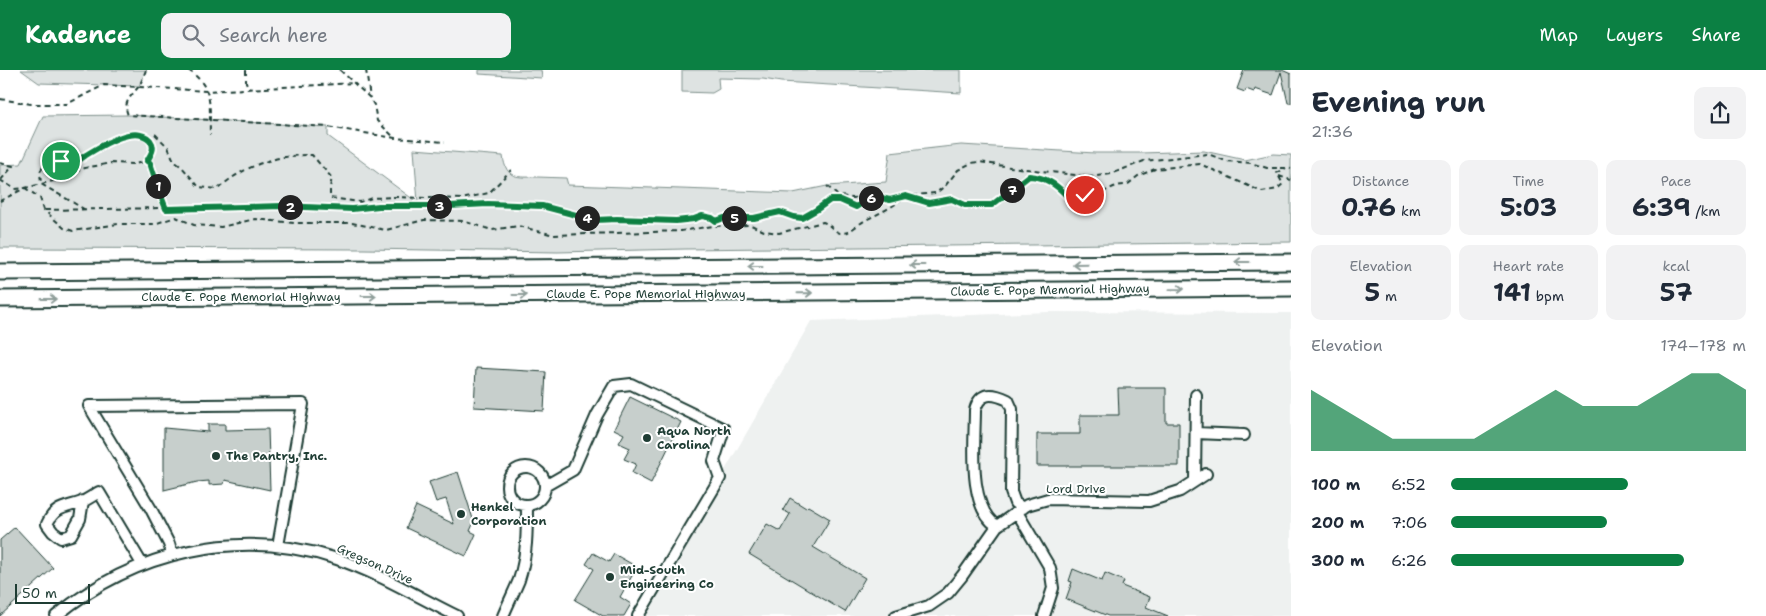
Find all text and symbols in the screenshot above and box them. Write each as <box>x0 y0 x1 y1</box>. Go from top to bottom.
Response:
search box <box>161 13 511 58</box>
text: Kadence <box>25 19 131 51</box>
icon: search <box>179 21 207 49</box>
text: Search here <box>219 23 328 48</box>
text: Map <box>1540 23 1578 47</box>
text: Layers <box>1606 23 1663 47</box>
text: Share <box>1691 23 1741 47</box>
text: Evening run <box>1311 83 1486 121</box>
button: share <box>1694 87 1746 139</box>
text: 21:36 <box>1311 121 1353 142</box>
pin <box>40 140 82 182</box>
icon: arrive <box>47 147 75 175</box>
text: Distance <box>1352 172 1410 190</box>
text: Time <box>1512 172 1545 190</box>
text: Pace <box>1661 172 1692 190</box>
pin: 1 <box>146 174 170 198</box>
pin <box>1064 174 1106 216</box>
text: 1 <box>155 177 162 195</box>
pin: 7 <box>1000 178 1024 202</box>
text: 7 <box>1008 181 1017 199</box>
icon: check <box>1071 181 1099 209</box>
pin: 6 <box>858 186 884 210</box>
text: 6 <box>867 189 876 207</box>
text: 0.76 <box>1341 190 1396 224</box>
text: 5:03 <box>1500 190 1557 224</box>
text: 6:39 <box>1632 190 1691 224</box>
pin: 2 <box>278 194 302 220</box>
pin: 3 <box>426 194 452 218</box>
text: 3 <box>435 197 444 215</box>
text: 2 <box>286 198 295 216</box>
text: km <box>1396 202 1421 220</box>
text: /km <box>1691 202 1720 220</box>
pin: 4 <box>574 206 600 230</box>
pin: 5 <box>722 206 746 230</box>
text: 4 <box>583 209 592 227</box>
text: 5 <box>730 209 739 227</box>
one-way arrow <box>1235 257 1251 267</box>
text: Elevation <box>1349 257 1412 275</box>
text: Heart rate <box>1493 257 1564 275</box>
text: kcal <box>1663 257 1690 275</box>
one-way arrow <box>1072 259 1088 268</box>
one-way arrow <box>910 260 926 270</box>
one-way arrow <box>747 261 764 271</box>
text: 5 <box>1365 275 1380 309</box>
text: 141 <box>1493 275 1531 309</box>
text: 57 <box>1660 275 1693 309</box>
street label: Claude E. Pope Memorial Highway <box>950 280 1150 300</box>
one-way arrow <box>1168 284 1185 294</box>
street label: Claude E. Pope Memorial Highway <box>546 286 746 302</box>
text: m <box>1380 287 1397 305</box>
text: bpm <box>1531 287 1564 305</box>
one-way arrow <box>796 288 812 298</box>
street label: Claude E. Pope Memorial Highway <box>141 289 341 305</box>
one-way arrow <box>511 290 527 300</box>
one-way arrow <box>360 291 376 301</box>
one-way arrow <box>40 294 56 304</box>
text: Elevation <box>1311 335 1383 356</box>
text: 174–178 m <box>1660 335 1746 356</box>
place label: Aqua North Carolina <box>657 423 731 453</box>
marker: Aqua North Carolina <box>641 432 653 444</box>
place label: The Pantry, Inc. <box>226 448 327 464</box>
marker: The Pantry, Inc. <box>210 450 222 462</box>
text: 100 m <box>1311 474 1360 495</box>
text: 6:52 <box>1391 474 1426 495</box>
street label: Lord Drive <box>1046 481 1106 497</box>
place label: Henkel Corporation <box>471 499 546 529</box>
marker: Henkel Corporation <box>455 508 467 520</box>
text: 200 m <box>1311 512 1364 533</box>
text: 7:06 <box>1391 512 1428 533</box>
street label: Gregson Drive <box>334 540 416 588</box>
text: 300 m <box>1311 550 1365 571</box>
text: 6:26 <box>1391 550 1427 571</box>
place label: Mid-South Engineering Co <box>620 562 714 592</box>
marker: Mid-South Engineering Co <box>604 571 616 583</box>
scale bar <box>15 581 90 604</box>
text: 50 m <box>22 584 57 602</box>

